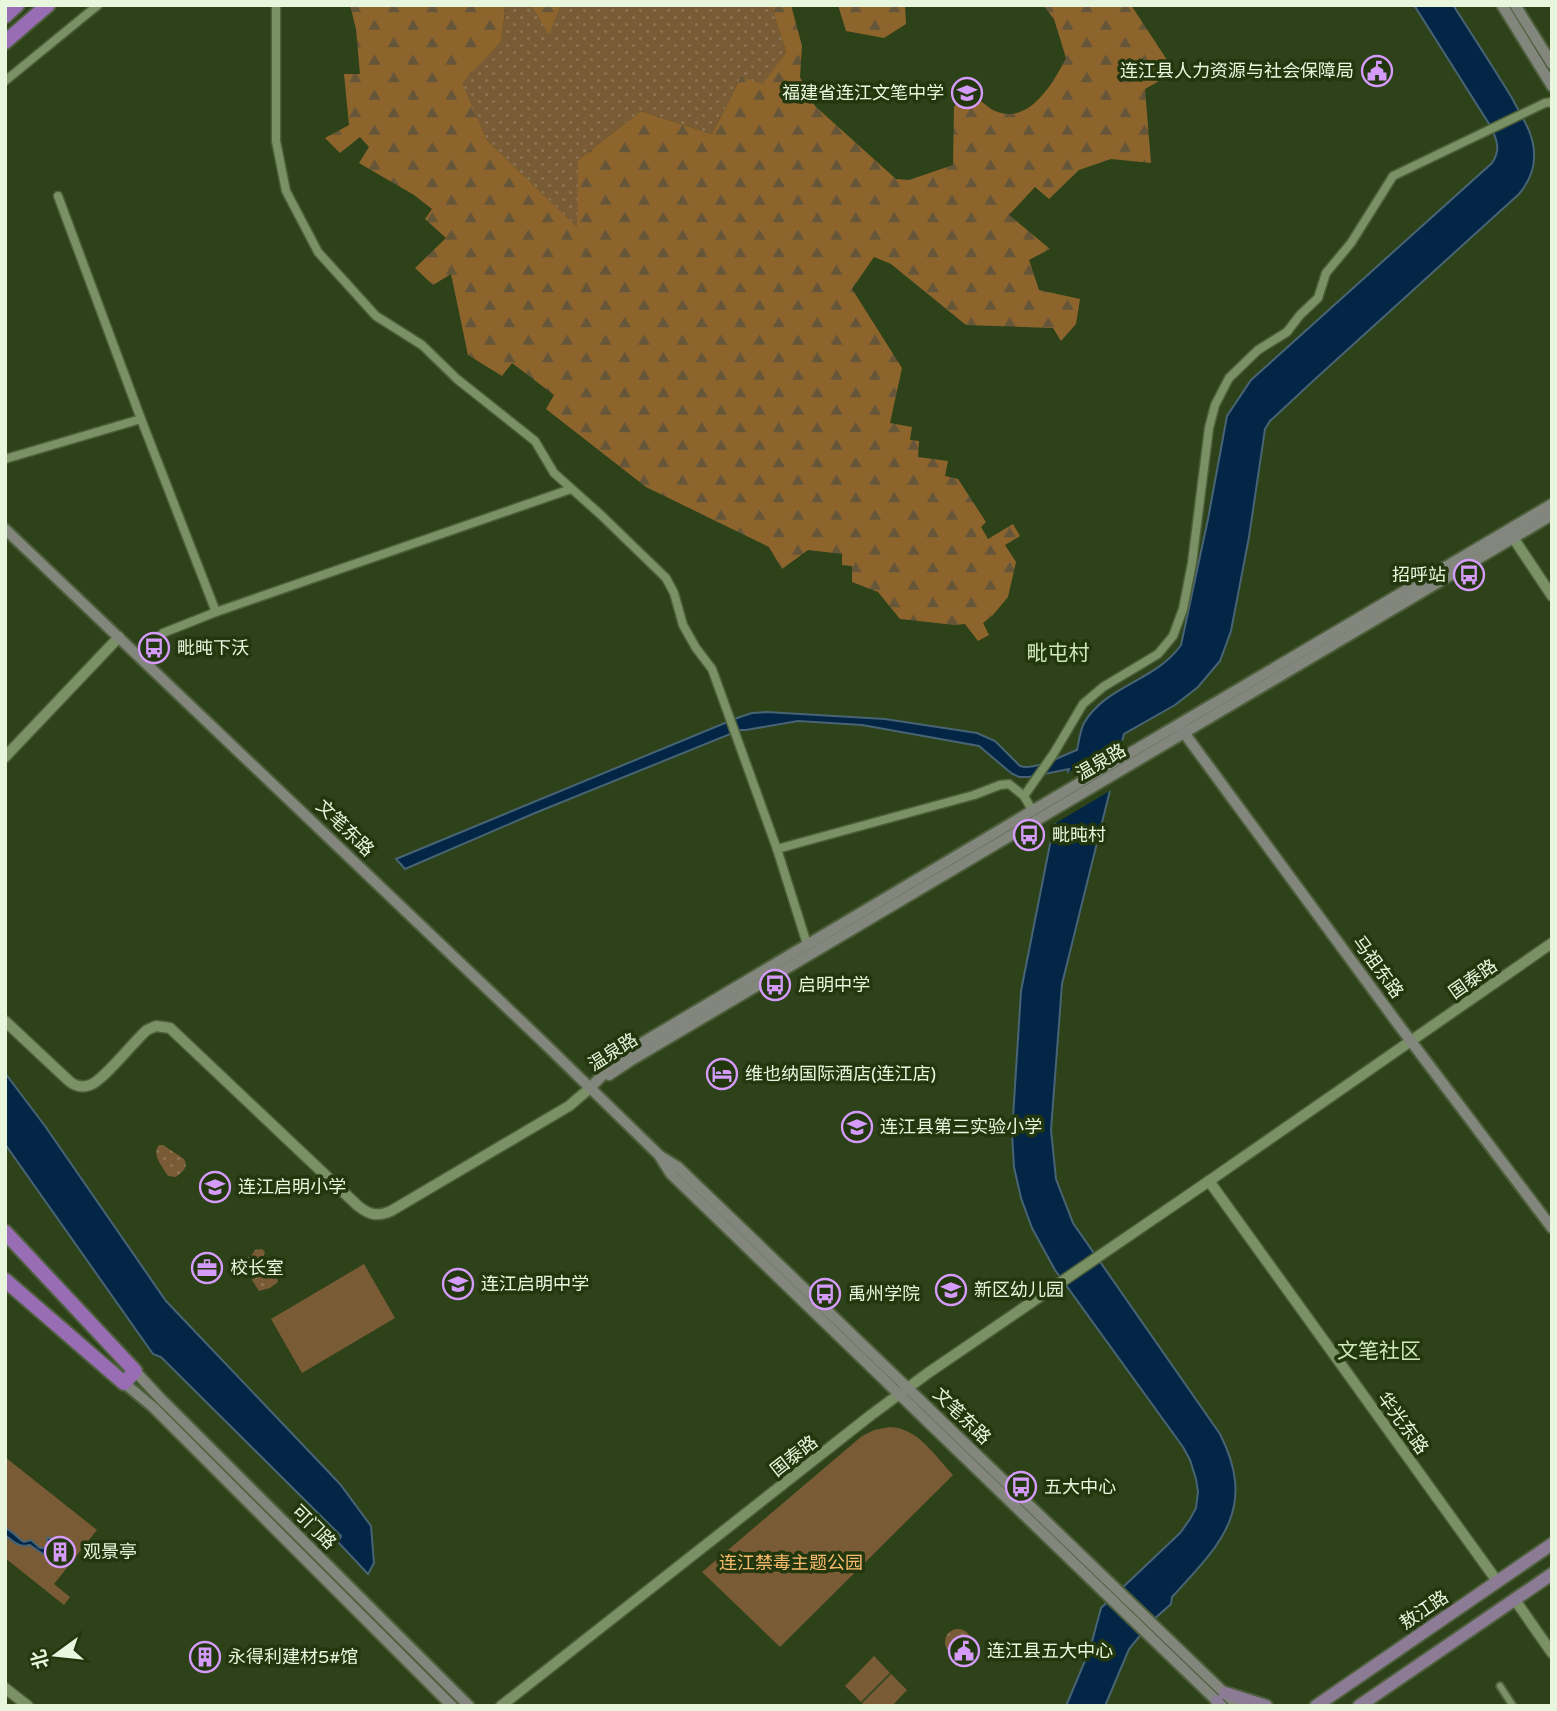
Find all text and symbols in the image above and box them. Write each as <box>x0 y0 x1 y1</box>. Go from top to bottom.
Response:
public building icon: 连江县人力资源与社会保障局 <box>1360 54 1394 88</box>
place label: 连江县人力资源与社会保障局 <box>1120 60 1354 82</box>
school or university icon: 福建省连江文笔中学 <box>950 76 984 110</box>
place label: 福建省连江文笔中学 <box>782 82 944 104</box>
bus stop icon: 招呼站 <box>1452 558 1486 592</box>
place label: 招呼站 <box>1392 564 1446 586</box>
bus stop icon: 毗旽下沃 <box>137 631 171 665</box>
place label: 毗旽下沃 <box>177 637 249 659</box>
district label: 毗屯村 <box>1027 641 1090 666</box>
street label: 温泉路 <box>1072 739 1130 785</box>
street label: 文笔东路 <box>311 795 379 861</box>
bus stop icon: 毗旽村 <box>1012 818 1046 852</box>
place label: 毗旽村 <box>1052 824 1106 846</box>
street label: 马祖东路 <box>1348 931 1408 1003</box>
street label: 国泰路 <box>1445 955 1501 1003</box>
bus stop icon: 启明中学 <box>758 968 792 1002</box>
place label: 启明中学 <box>798 974 870 996</box>
street label: 温泉路 <box>584 1028 642 1076</box>
hotel icon: 维也纳国际酒店(连江店) <box>705 1057 739 1091</box>
place label: 维也纳国际酒店(连江店) <box>745 1063 936 1085</box>
school or university icon: 连江县第三实验小学 <box>840 1110 874 1144</box>
place label: 连江县第三实验小学 <box>880 1116 1042 1138</box>
school or university icon: 连江启明小学 <box>198 1170 232 1204</box>
place label: 连江启明小学 <box>238 1176 346 1198</box>
office icon: 校长室 <box>190 1251 224 1285</box>
place label: 校长室 <box>230 1257 284 1279</box>
school or university icon: 连江启明中学 <box>441 1267 475 1301</box>
place label: 连江启明中学 <box>481 1273 589 1295</box>
school or university icon: 新区幼儿园 <box>934 1273 968 1307</box>
bus stop icon: 禹州学院 <box>808 1277 842 1311</box>
place label: 新区幼儿园 <box>974 1279 1064 1301</box>
place label: 禹州学院 <box>848 1283 920 1305</box>
district label: 文笔社区 <box>1337 1339 1421 1364</box>
street label: 文笔东路 <box>928 1383 996 1449</box>
street label: 华光东路 <box>1373 1387 1433 1459</box>
street label: 国泰路 <box>766 1431 822 1481</box>
bus stop icon: 五大中心 <box>1004 1470 1038 1504</box>
place label: 五大中心 <box>1044 1476 1116 1498</box>
street label: 可门路 <box>287 1500 341 1554</box>
building icon: 观景亭 <box>43 1535 77 1569</box>
place label: 观景亭 <box>83 1541 137 1563</box>
park label: 连江禁毒主题公园 <box>719 1552 863 1574</box>
street label: 敖江路 <box>1395 1586 1453 1634</box>
north arrow <box>21 1620 91 1690</box>
public building icon: 连江县五大中心 <box>947 1634 981 1668</box>
building icon: 永得利建材5#馆 <box>188 1640 222 1674</box>
place label: 连江县五大中心 <box>987 1640 1113 1662</box>
place label: 永得利建材5#馆 <box>228 1646 358 1668</box>
text: 北 <box>27 1647 54 1671</box>

